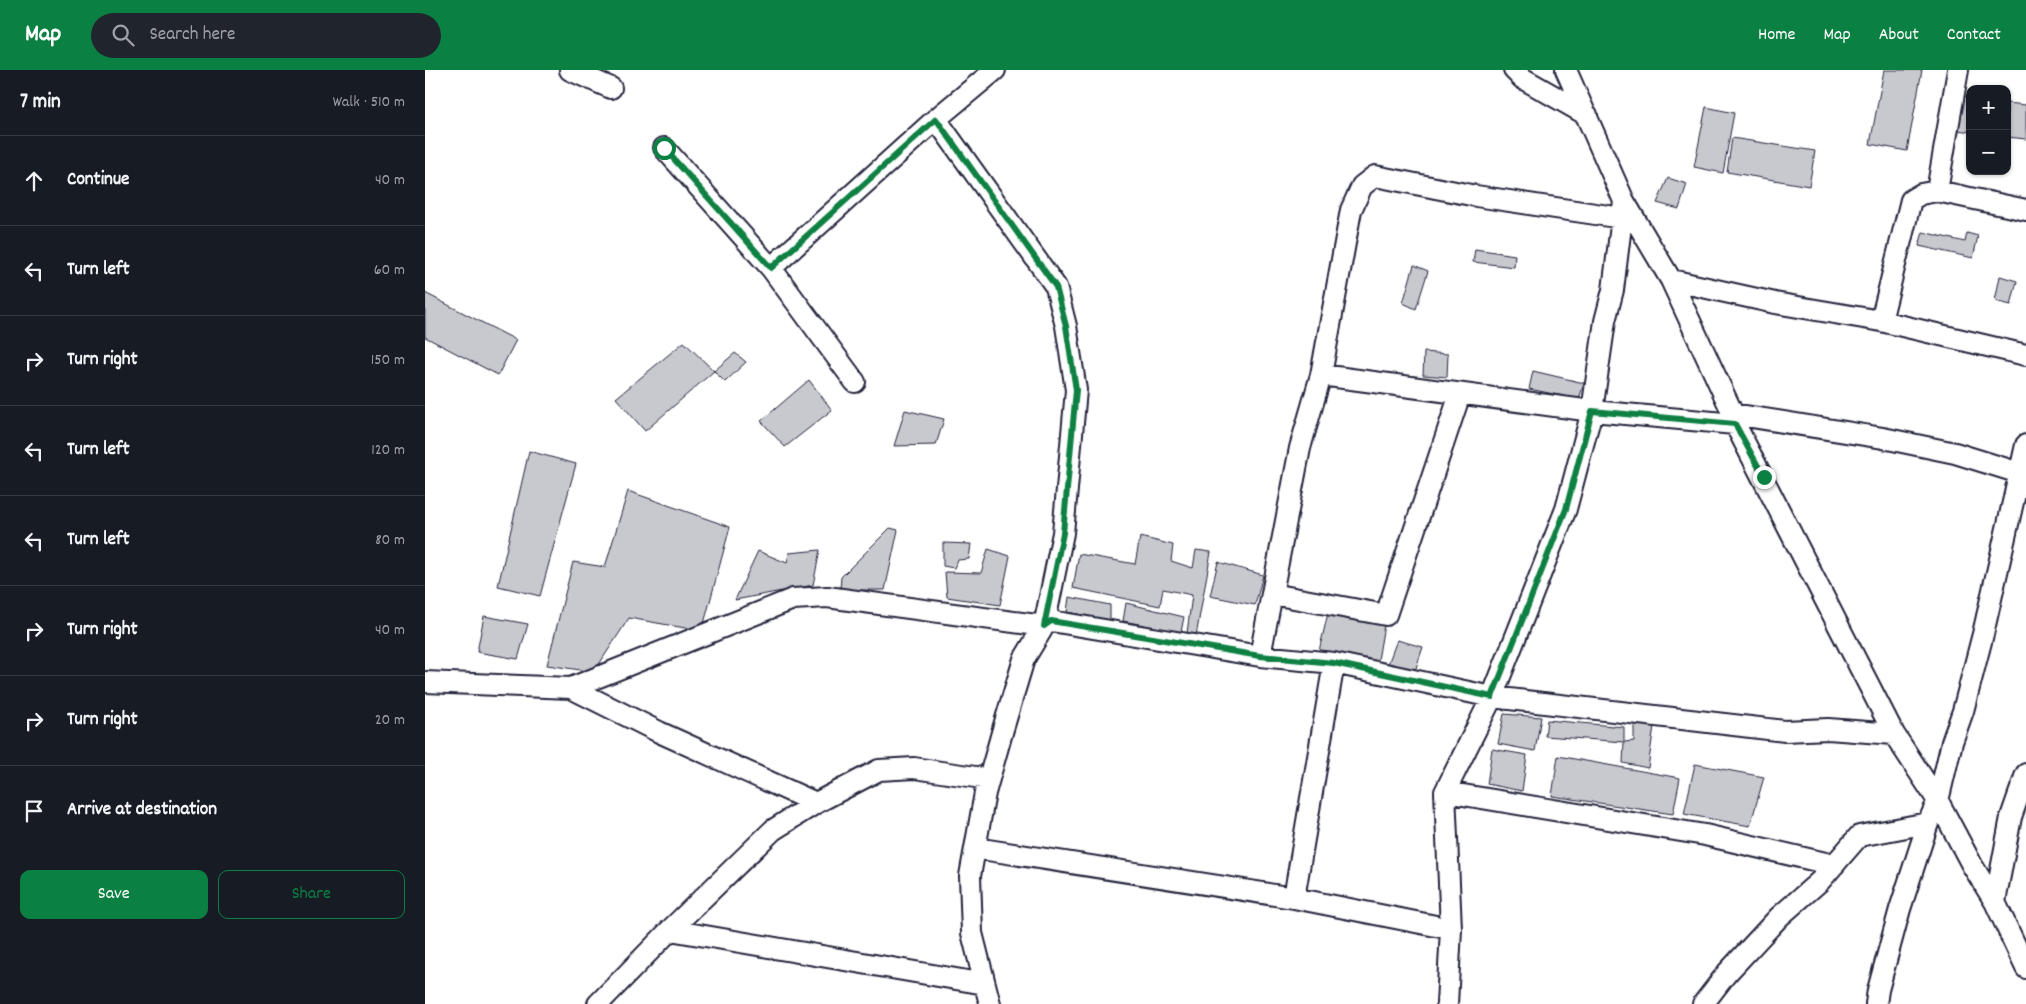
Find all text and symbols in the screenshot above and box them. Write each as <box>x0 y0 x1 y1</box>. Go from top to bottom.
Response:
search box <box>91 13 441 58</box>
text: Map <box>25 18 61 52</box>
icon: search <box>109 21 137 49</box>
text: Search here <box>149 22 235 49</box>
text: Home <box>1758 23 1795 48</box>
text: Map <box>1823 23 1851 48</box>
text: About <box>1879 23 1919 48</box>
text: Contact <box>1947 23 2001 48</box>
map controls <box>1966 85 2011 175</box>
button: + <box>1966 85 2011 130</box>
text: 7 min <box>20 88 61 118</box>
text: Walk · 510 m <box>333 91 405 114</box>
button: − <box>1966 130 2011 175</box>
route start <box>653 137 676 160</box>
icon: ahead <box>20 167 48 195</box>
text: Continue <box>67 167 129 194</box>
text: 40 m <box>375 169 405 192</box>
icon: left <box>20 257 48 285</box>
text: Turn left <box>67 257 130 284</box>
text: 60 m <box>374 259 405 282</box>
icon: right <box>20 347 48 375</box>
text: Turn right <box>67 347 138 374</box>
text: 150 m <box>371 349 405 372</box>
icon: left <box>20 437 48 465</box>
text: Turn left <box>67 437 130 464</box>
text: 120 m <box>371 439 405 462</box>
route end <box>1753 466 1776 489</box>
icon: left <box>20 527 48 555</box>
text: Turn left <box>67 527 130 554</box>
text: 80 m <box>375 529 405 552</box>
icon: right <box>20 617 48 645</box>
text: Turn right <box>67 617 138 644</box>
text: 40 m <box>375 619 405 642</box>
icon: right <box>20 707 48 735</box>
text: Turn right <box>67 707 138 734</box>
text: 20 m <box>375 709 405 732</box>
icon: arrive <box>20 797 48 825</box>
text: Arrive at destination <box>67 797 217 824</box>
button: Save <box>20 870 208 919</box>
button: Share <box>218 870 405 919</box>

